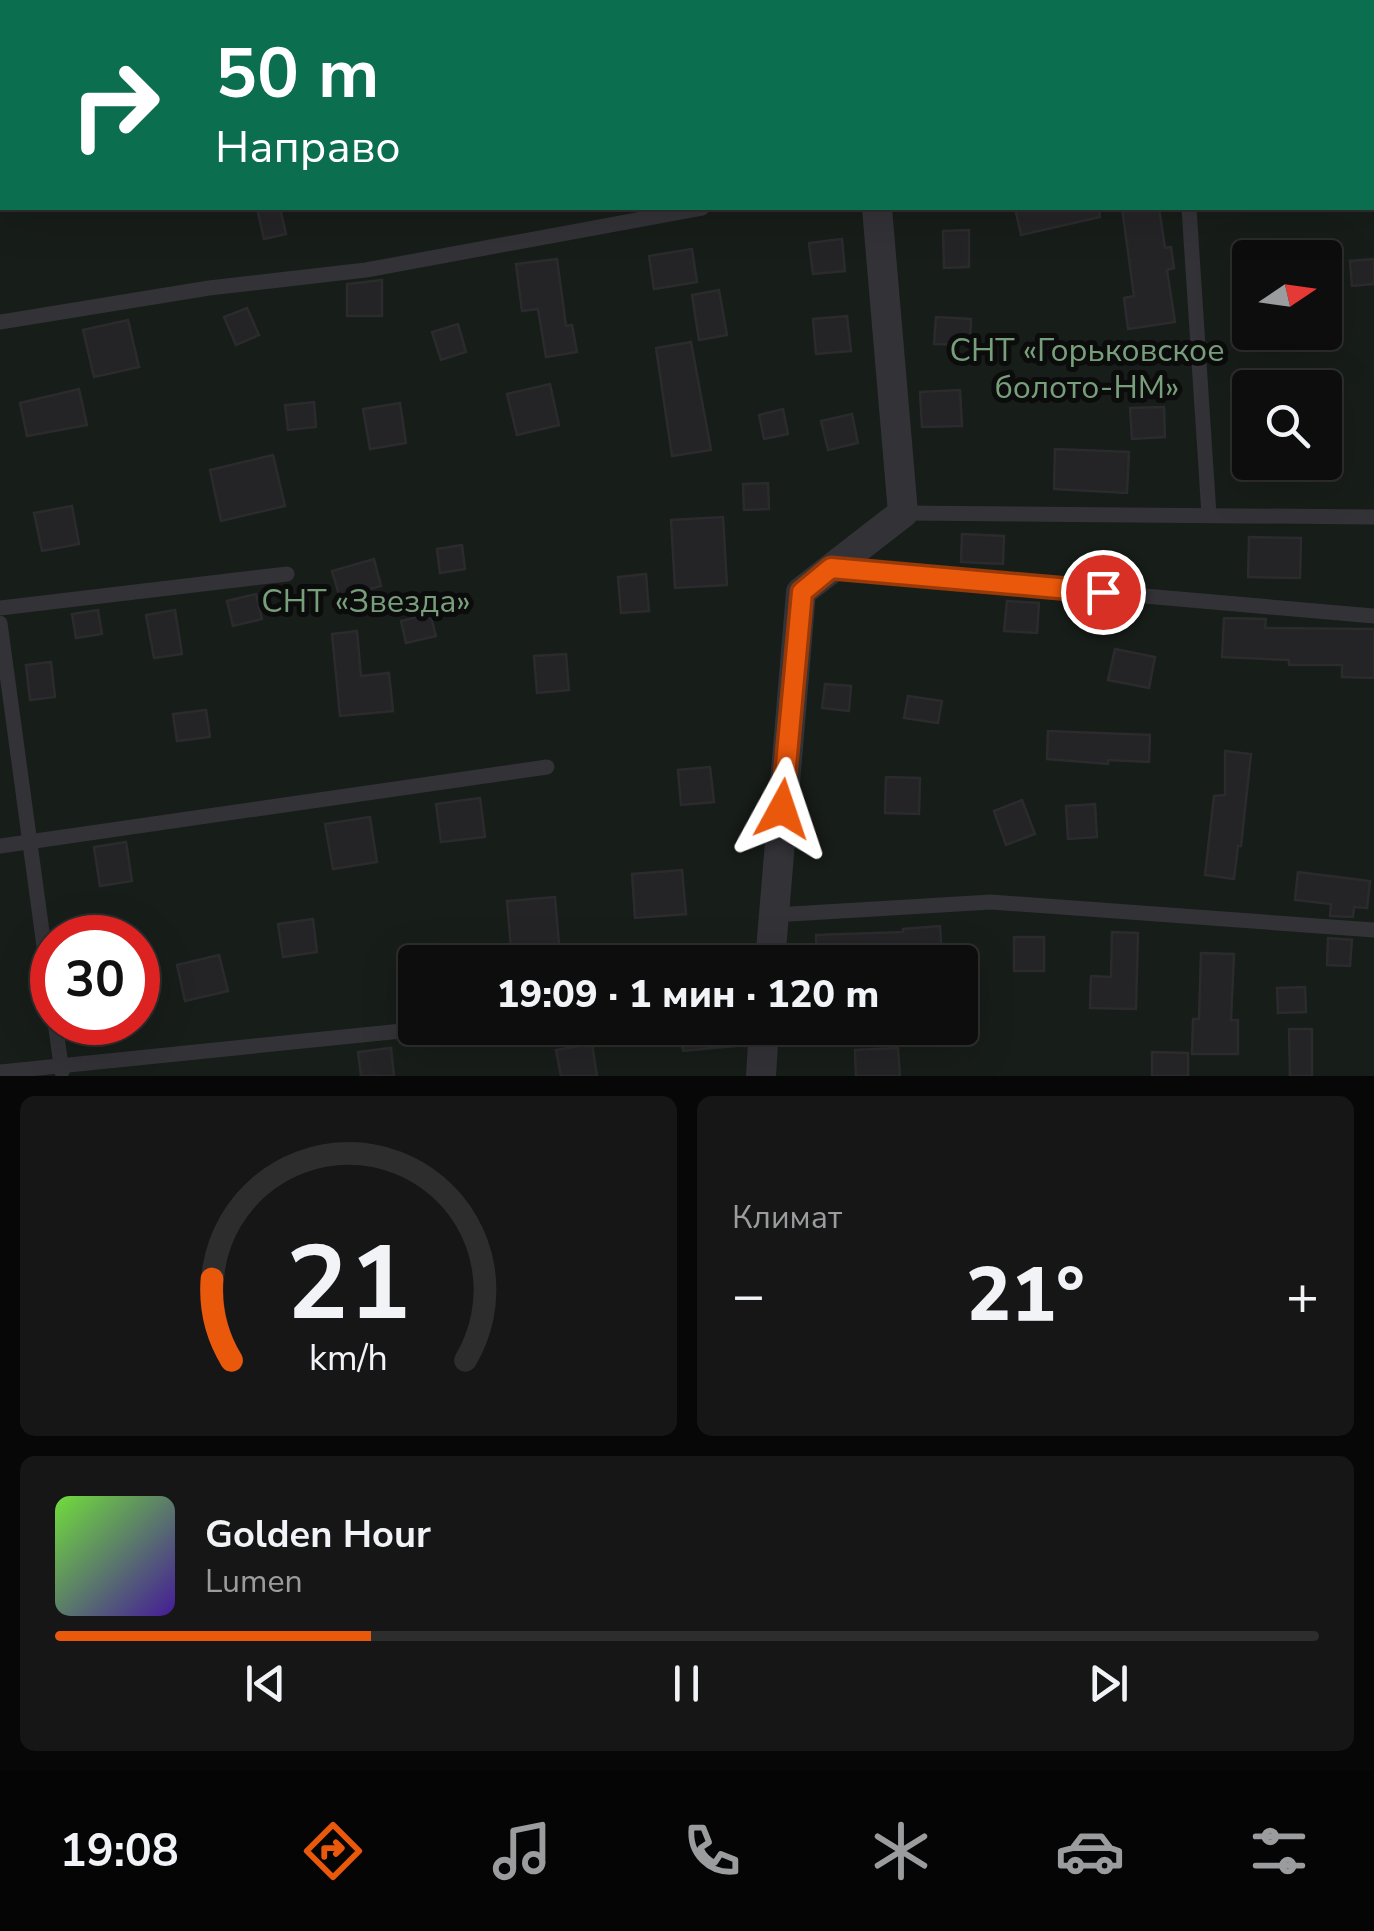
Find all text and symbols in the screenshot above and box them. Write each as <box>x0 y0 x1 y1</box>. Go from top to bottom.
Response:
text: 50 m <box>215 26 379 122</box>
icon: right <box>50 40 180 170</box>
text: Направо <box>215 117 401 178</box>
north arrow <box>1232 240 1342 350</box>
map controls <box>1232 240 1342 480</box>
park label: СНТ «Горьковское болото-НМ» <box>949 329 1225 409</box>
button: search <box>1232 370 1342 480</box>
pin <box>1061 550 1146 635</box>
icon: arrive <box>1076 565 1131 620</box>
park label: СНТ «Звезда» <box>261 580 471 623</box>
position arrow <box>730 757 834 861</box>
speed limit sign: 30 <box>30 915 160 1045</box>
text: 19:09 · 1 мин · 120 m <box>497 969 879 1020</box>
text: Климат <box>732 1196 842 1239</box>
text: 21 <box>286 1213 411 1355</box>
text: 21° <box>966 1244 1085 1346</box>
text: − <box>732 1258 765 1333</box>
text: + <box>1286 1258 1319 1333</box>
text: km/h <box>309 1334 388 1383</box>
text: Golden Hour <box>205 1509 431 1560</box>
text: Lumen <box>205 1560 303 1603</box>
icon: previous <box>238 1656 293 1711</box>
icon: pause <box>659 1656 714 1711</box>
icon: next <box>1081 1656 1136 1711</box>
icon: directions <box>298 1816 368 1886</box>
icon: music <box>487 1816 557 1886</box>
icon: phone <box>677 1816 747 1886</box>
icon: climate <box>866 1816 936 1886</box>
icon: car <box>1055 1816 1125 1886</box>
icon: filters <box>1244 1816 1314 1886</box>
text: 19:08 <box>60 1821 179 1882</box>

